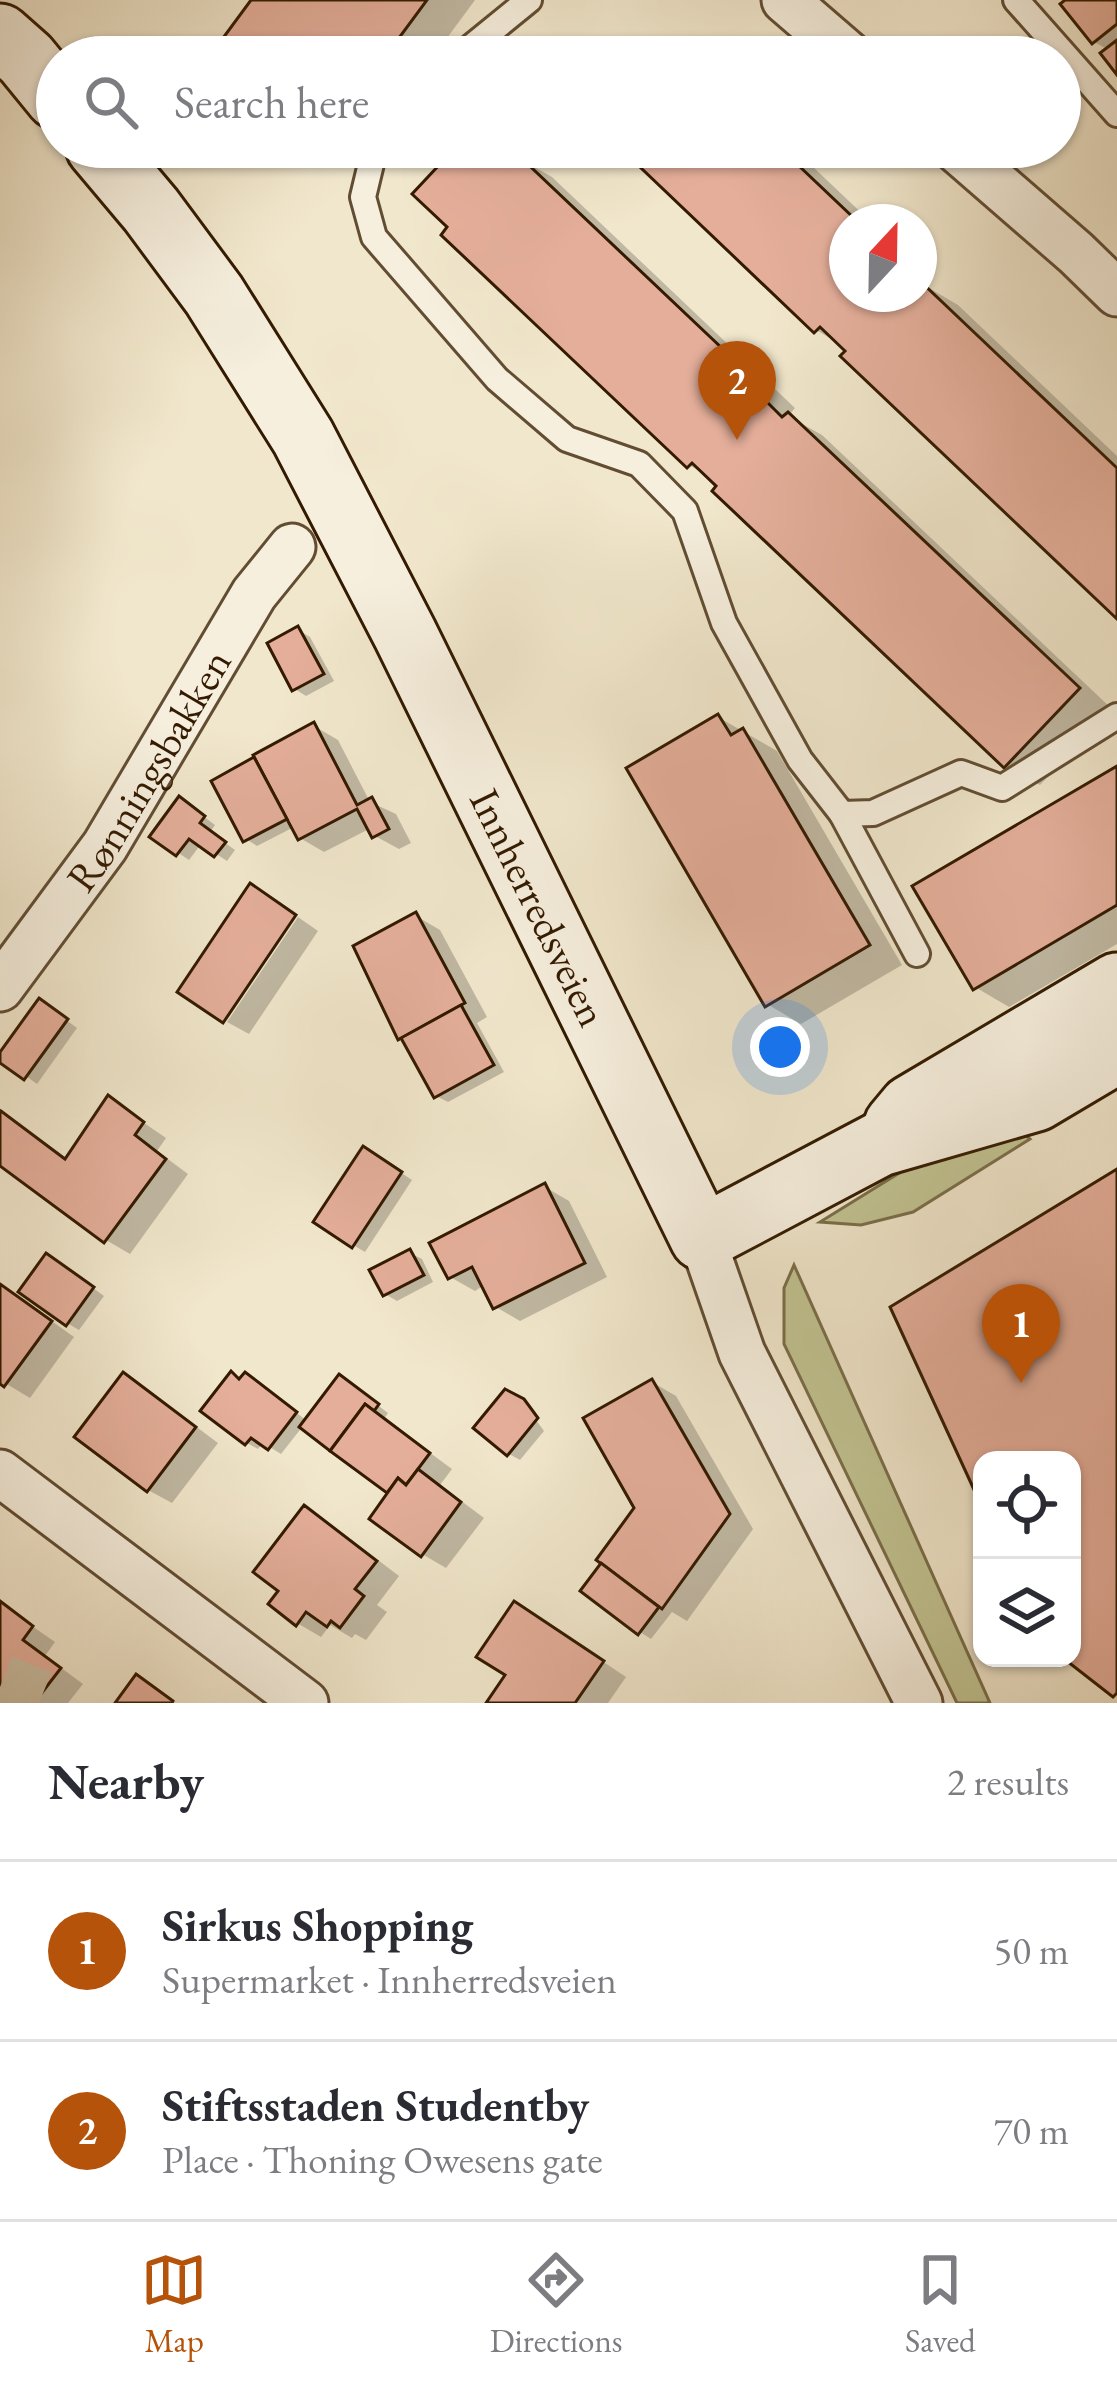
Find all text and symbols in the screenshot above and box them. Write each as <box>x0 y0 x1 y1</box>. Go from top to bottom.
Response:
search box <box>36 36 1081 168</box>
icon: search <box>78 69 144 135</box>
text: Search here <box>174 73 369 131</box>
north arrow <box>829 204 937 312</box>
pin: 2 <box>698 341 776 440</box>
street label: Rønningsbakken <box>53 639 243 902</box>
street label: Innherredsveien <box>458 779 621 1035</box>
your location <box>750 1017 810 1077</box>
pin: 1 <box>982 1284 1060 1383</box>
map controls <box>973 1451 1081 1667</box>
button: locate <box>973 1451 1081 1559</box>
button: layers <box>973 1559 1081 1667</box>
text: Nearby <box>48 1748 204 1814</box>
text: 2 results <box>947 1756 1069 1807</box>
text: Sirkus Shopping <box>162 1896 473 1954</box>
text: 1 <box>77 1925 97 1976</box>
text: 50 m <box>993 1925 1069 1976</box>
text: Supermarket · Innherredsveien <box>162 1954 617 2005</box>
text: Stiftsstaden Studentby <box>162 2076 589 2134</box>
text: 2 <box>77 2105 97 2156</box>
text: 70 m <box>993 2105 1069 2156</box>
text: Place · Thoning Owesens gate <box>162 2134 603 2185</box>
tab: Map <box>141 2247 207 2362</box>
tab: Directions <box>490 2247 623 2362</box>
tab: Saved <box>905 2247 976 2362</box>

